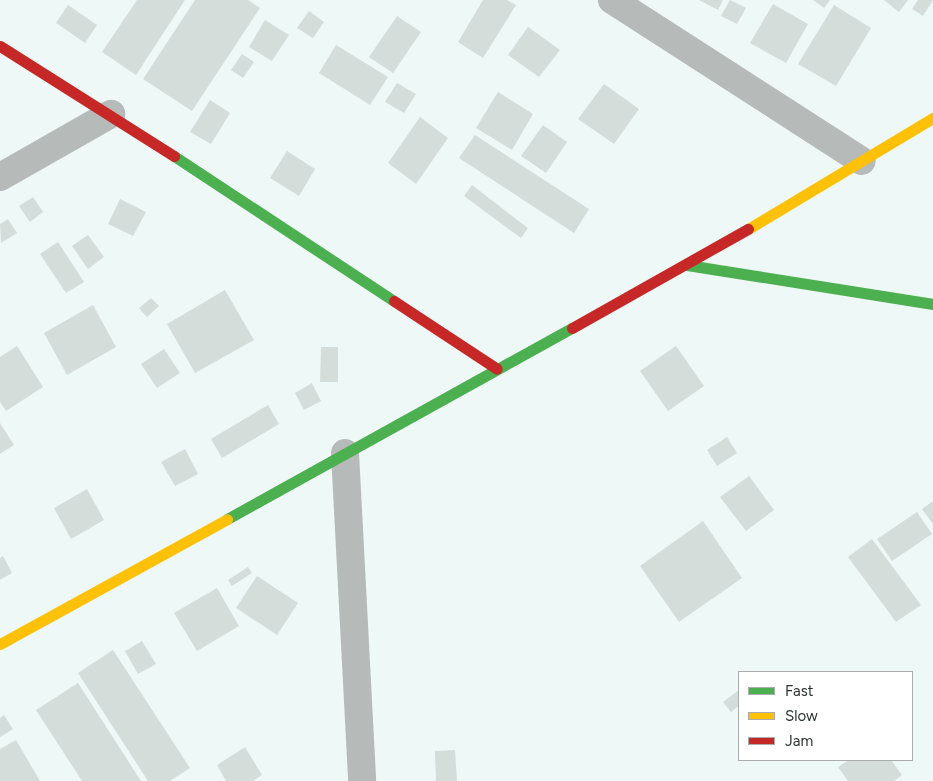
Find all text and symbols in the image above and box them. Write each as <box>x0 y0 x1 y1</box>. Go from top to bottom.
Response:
legend <box>738 671 913 761</box>
text: Fast <box>785 682 813 700</box>
text: Slow <box>785 707 818 725</box>
text: Jam <box>785 732 813 750</box>

